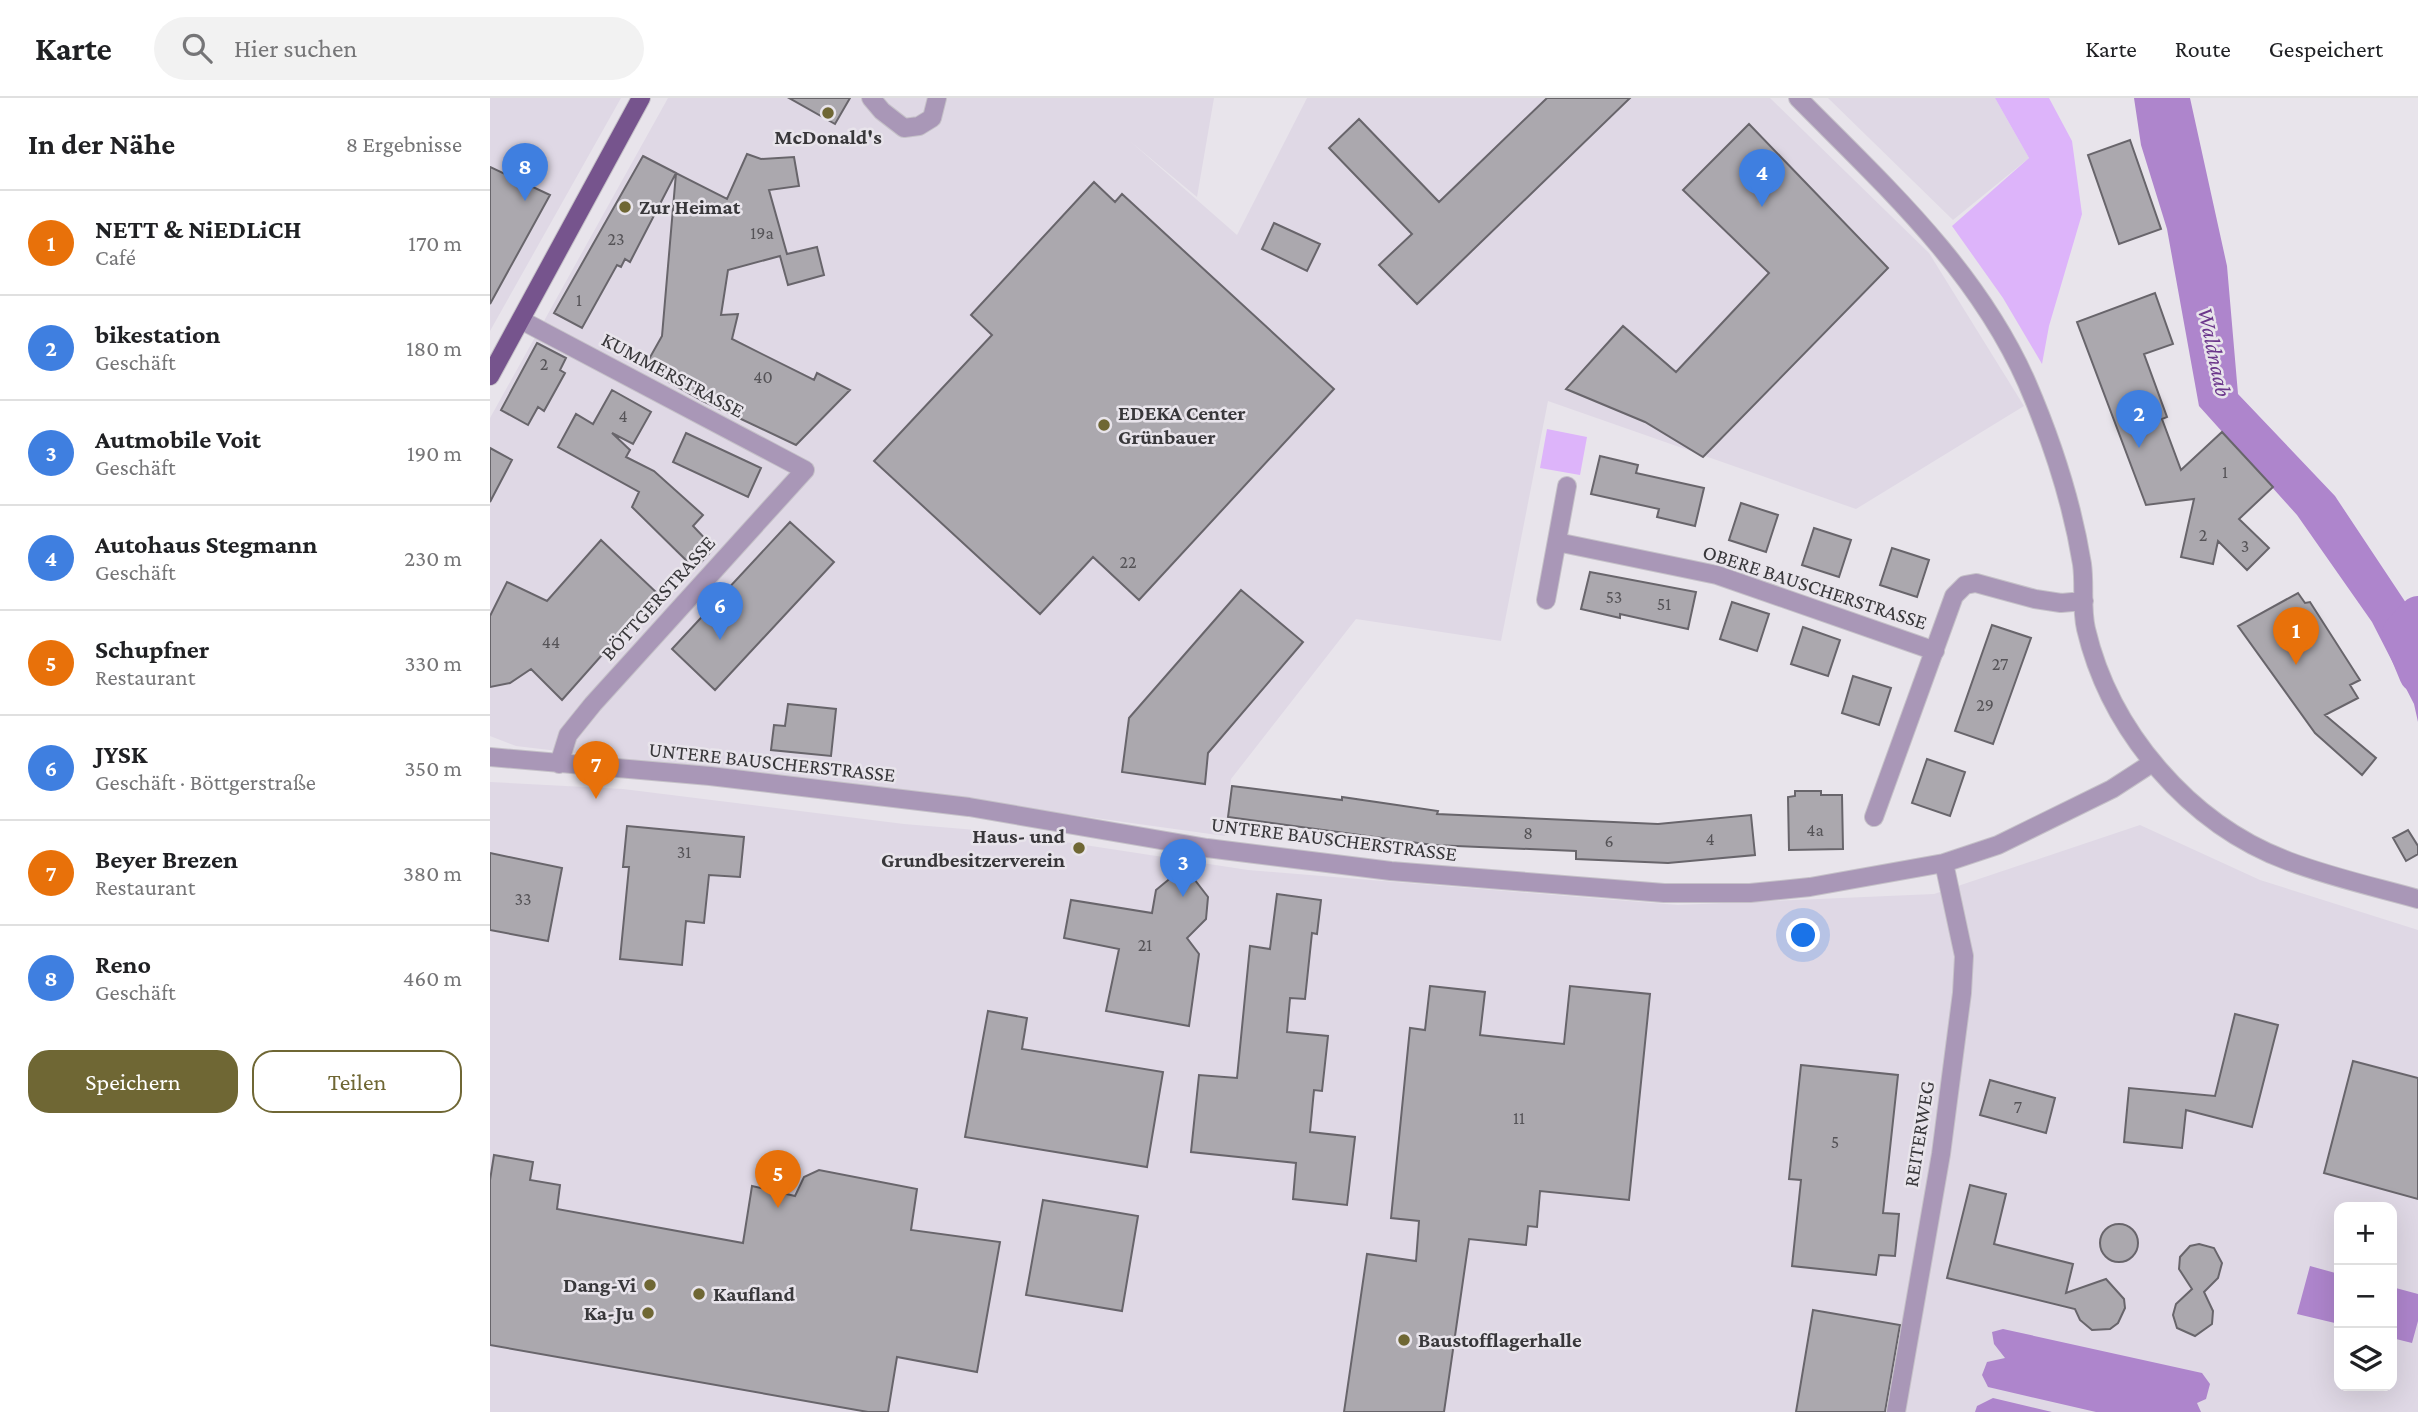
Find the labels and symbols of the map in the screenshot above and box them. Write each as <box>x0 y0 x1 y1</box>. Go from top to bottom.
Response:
marker: McDonald's <box>820 105 836 121</box>
place label: McDonald's <box>774 125 882 149</box>
pin: 8 <box>502 143 548 201</box>
pin: 4 <box>1739 149 1785 207</box>
place label: Zur Heimat <box>639 195 741 219</box>
marker: Zur Heimat <box>617 199 633 215</box>
house number: 19a <box>750 223 774 243</box>
house number: 23 <box>607 229 625 249</box>
house number: 1 <box>576 290 582 310</box>
water label: Waldnaab <box>2193 305 2237 399</box>
street label: KUMMERSTRASSE <box>598 327 748 423</box>
house number: 2 <box>540 354 548 374</box>
house number: 40 <box>753 367 773 387</box>
pin: 2 <box>2116 390 2162 448</box>
place label: EDEKA Center Grünbauer <box>1118 401 1246 449</box>
house number: 4 <box>618 406 628 426</box>
marker: EDEKA Center Grünbauer <box>1096 417 1112 433</box>
house number: 1 <box>2222 462 2228 482</box>
house number: 2 <box>2199 525 2207 545</box>
street label: BÖTTGERSTRASSE <box>596 531 720 665</box>
house number: 3 <box>2241 536 2249 556</box>
street label: OBERE BAUSCHERSTRASSE <box>1700 539 1930 635</box>
house number: 22 <box>1119 552 1137 572</box>
pin: 6 <box>697 582 743 640</box>
house number: 53 <box>1606 587 1622 607</box>
house number: 51 <box>1657 594 1671 614</box>
pin: 1 <box>2273 607 2319 665</box>
house number: 44 <box>542 632 560 652</box>
house number: 27 <box>1992 654 2008 674</box>
house number: 29 <box>1976 695 1994 715</box>
street label: UNTERE BAUSCHERSTRASSE <box>648 737 896 787</box>
pin: 7 <box>573 741 619 799</box>
street label: UNTERE BAUSCHERSTRASSE <box>1210 812 1458 866</box>
house number: 4a <box>1806 820 1824 840</box>
house number: 8 <box>1523 823 1533 843</box>
place label: Haus- und Grundbesitzerverein <box>881 824 1066 872</box>
house number: 4 <box>1705 829 1715 849</box>
house number: 6 <box>1604 831 1614 851</box>
pin: 3 <box>1160 839 1206 897</box>
marker: Haus- und Grundbesitzerverein <box>1071 840 1087 856</box>
house number: 31 <box>677 842 691 862</box>
house number: 33 <box>515 889 532 909</box>
your location <box>1786 918 1820 952</box>
house number: 21 <box>1138 935 1152 955</box>
street label: REITERWEG <box>1899 1079 1939 1189</box>
house number: 7 <box>2014 1097 2022 1117</box>
house number: 11 <box>1513 1108 1525 1128</box>
house number: 5 <box>1831 1132 1839 1152</box>
pin: 5 <box>755 1150 801 1208</box>
place label: Dang-Vi <box>563 1273 636 1297</box>
marker: Dang-Vi <box>642 1277 658 1293</box>
place label: Kaufland <box>713 1282 795 1306</box>
marker: Kaufland <box>691 1286 707 1302</box>
place label: Ka-Ju <box>584 1301 634 1325</box>
marker: Ka-Ju <box>640 1305 656 1321</box>
place label: Baustofflagerhalle <box>1418 1328 1582 1352</box>
marker: Baustofflagerhalle <box>1396 1332 1412 1348</box>

